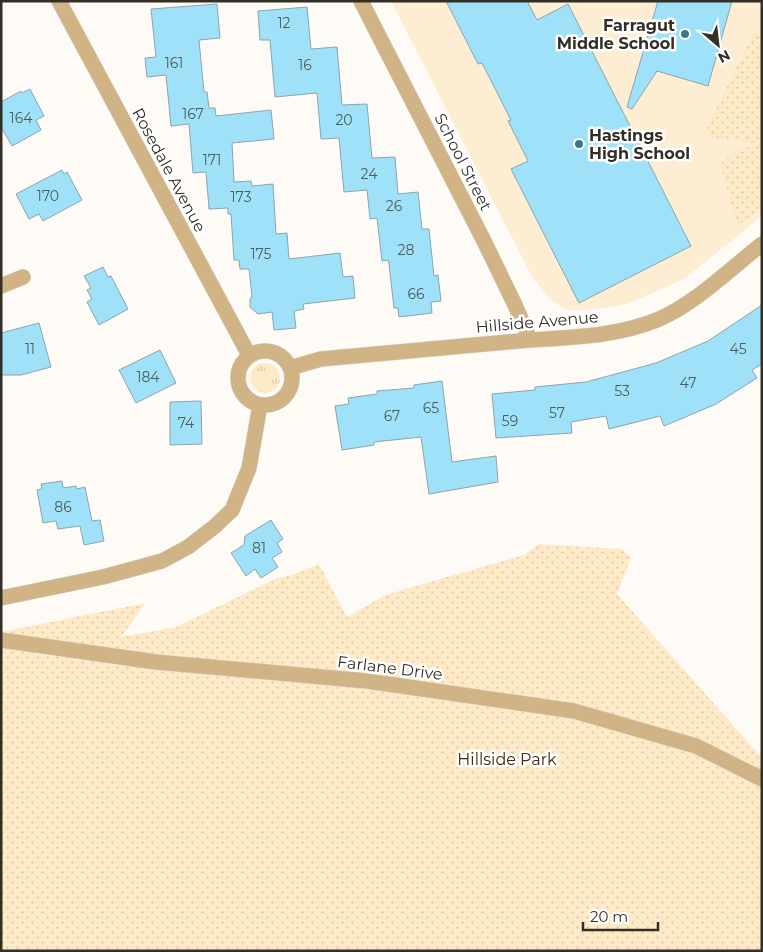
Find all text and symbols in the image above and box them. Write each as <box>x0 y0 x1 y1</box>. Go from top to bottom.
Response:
house number: 12 <box>277 14 291 32</box>
place label: Farragut Middle School <box>557 16 675 53</box>
north arrow <box>693 20 743 70</box>
marker: Farragut Middle School <box>679 28 691 40</box>
text: N <box>715 46 733 67</box>
house number: 161 <box>165 54 183 72</box>
house number: 16 <box>298 56 312 74</box>
street label: Rosedale Avenue <box>128 105 210 235</box>
house number: 167 <box>182 105 204 123</box>
house number: 164 <box>10 109 33 127</box>
street label: School Street <box>430 110 496 214</box>
house number: 20 <box>335 111 353 129</box>
place label: Hastings High School <box>589 126 690 163</box>
marker: Hastings High School <box>573 138 585 150</box>
house number: 171 <box>203 151 221 169</box>
house number: 24 <box>361 165 378 183</box>
house number: 170 <box>37 187 59 205</box>
house number: 173 <box>230 188 252 206</box>
house number: 26 <box>386 197 403 215</box>
house number: 28 <box>398 241 415 259</box>
house number: 175 <box>251 245 272 263</box>
house number: 66 <box>407 285 425 303</box>
street label: Hillside Avenue <box>475 307 599 337</box>
house number: 11 <box>25 340 35 358</box>
house number: 45 <box>729 340 747 358</box>
house number: 184 <box>136 368 160 386</box>
house number: 47 <box>680 374 696 392</box>
house number: 53 <box>614 382 630 400</box>
house number: 65 <box>423 399 439 417</box>
house number: 57 <box>549 404 565 422</box>
house number: 67 <box>384 407 400 425</box>
house number: 59 <box>502 412 518 430</box>
house number: 74 <box>178 414 195 432</box>
house number: 86 <box>54 498 72 516</box>
house number: 81 <box>252 539 266 557</box>
street label: Farlane Drive <box>336 652 444 684</box>
park label: Hillside Park <box>457 750 557 769</box>
scale bar <box>583 900 658 932</box>
text: 20 m <box>590 907 628 926</box>

